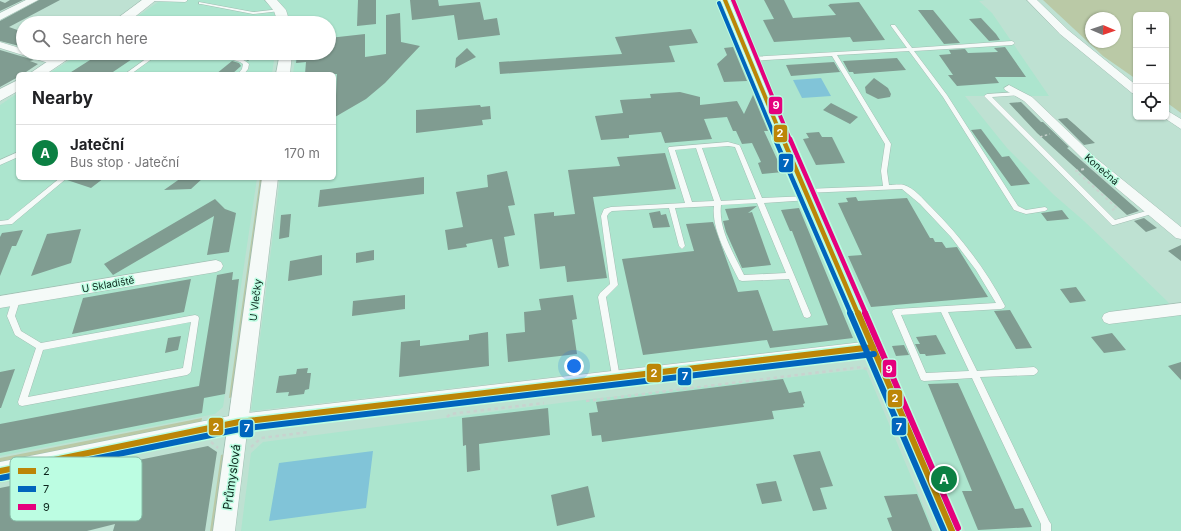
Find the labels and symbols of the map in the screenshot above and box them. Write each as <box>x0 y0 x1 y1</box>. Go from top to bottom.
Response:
north arrow <box>1085 12 1121 48</box>
line badge: 9 <box>768 96 783 115</box>
text: 9 <box>772 98 780 112</box>
line badge: 2 <box>773 124 788 143</box>
text: 2 <box>777 126 784 140</box>
street label: Konečná <box>1082 151 1122 187</box>
line badge: 7 <box>778 153 794 173</box>
text: 7 <box>783 156 789 170</box>
street label: U Skladiště <box>81 273 135 295</box>
street label: U Vlečky <box>246 278 264 322</box>
your location <box>564 356 584 376</box>
line badge: 9 <box>882 359 897 378</box>
text: 9 <box>885 362 893 376</box>
line badge: 2 <box>646 363 662 383</box>
text: 2 <box>651 366 658 380</box>
line badge: 7 <box>677 367 692 386</box>
text: 7 <box>682 369 688 383</box>
line badge: 2 <box>887 389 903 408</box>
text: 2 <box>892 391 899 405</box>
line badge: 2 <box>208 417 224 436</box>
line badge: 7 <box>891 417 907 436</box>
line badge: 7 <box>239 419 254 438</box>
text: 2 <box>213 420 220 434</box>
text: 7 <box>896 420 902 434</box>
text: 7 <box>244 421 250 435</box>
street label: Průmyslová <box>219 443 244 511</box>
legend <box>10 457 142 521</box>
text: 2 <box>43 464 50 478</box>
pin: A <box>931 464 957 494</box>
text: 7 <box>43 482 49 496</box>
text: 9 <box>43 500 50 514</box>

